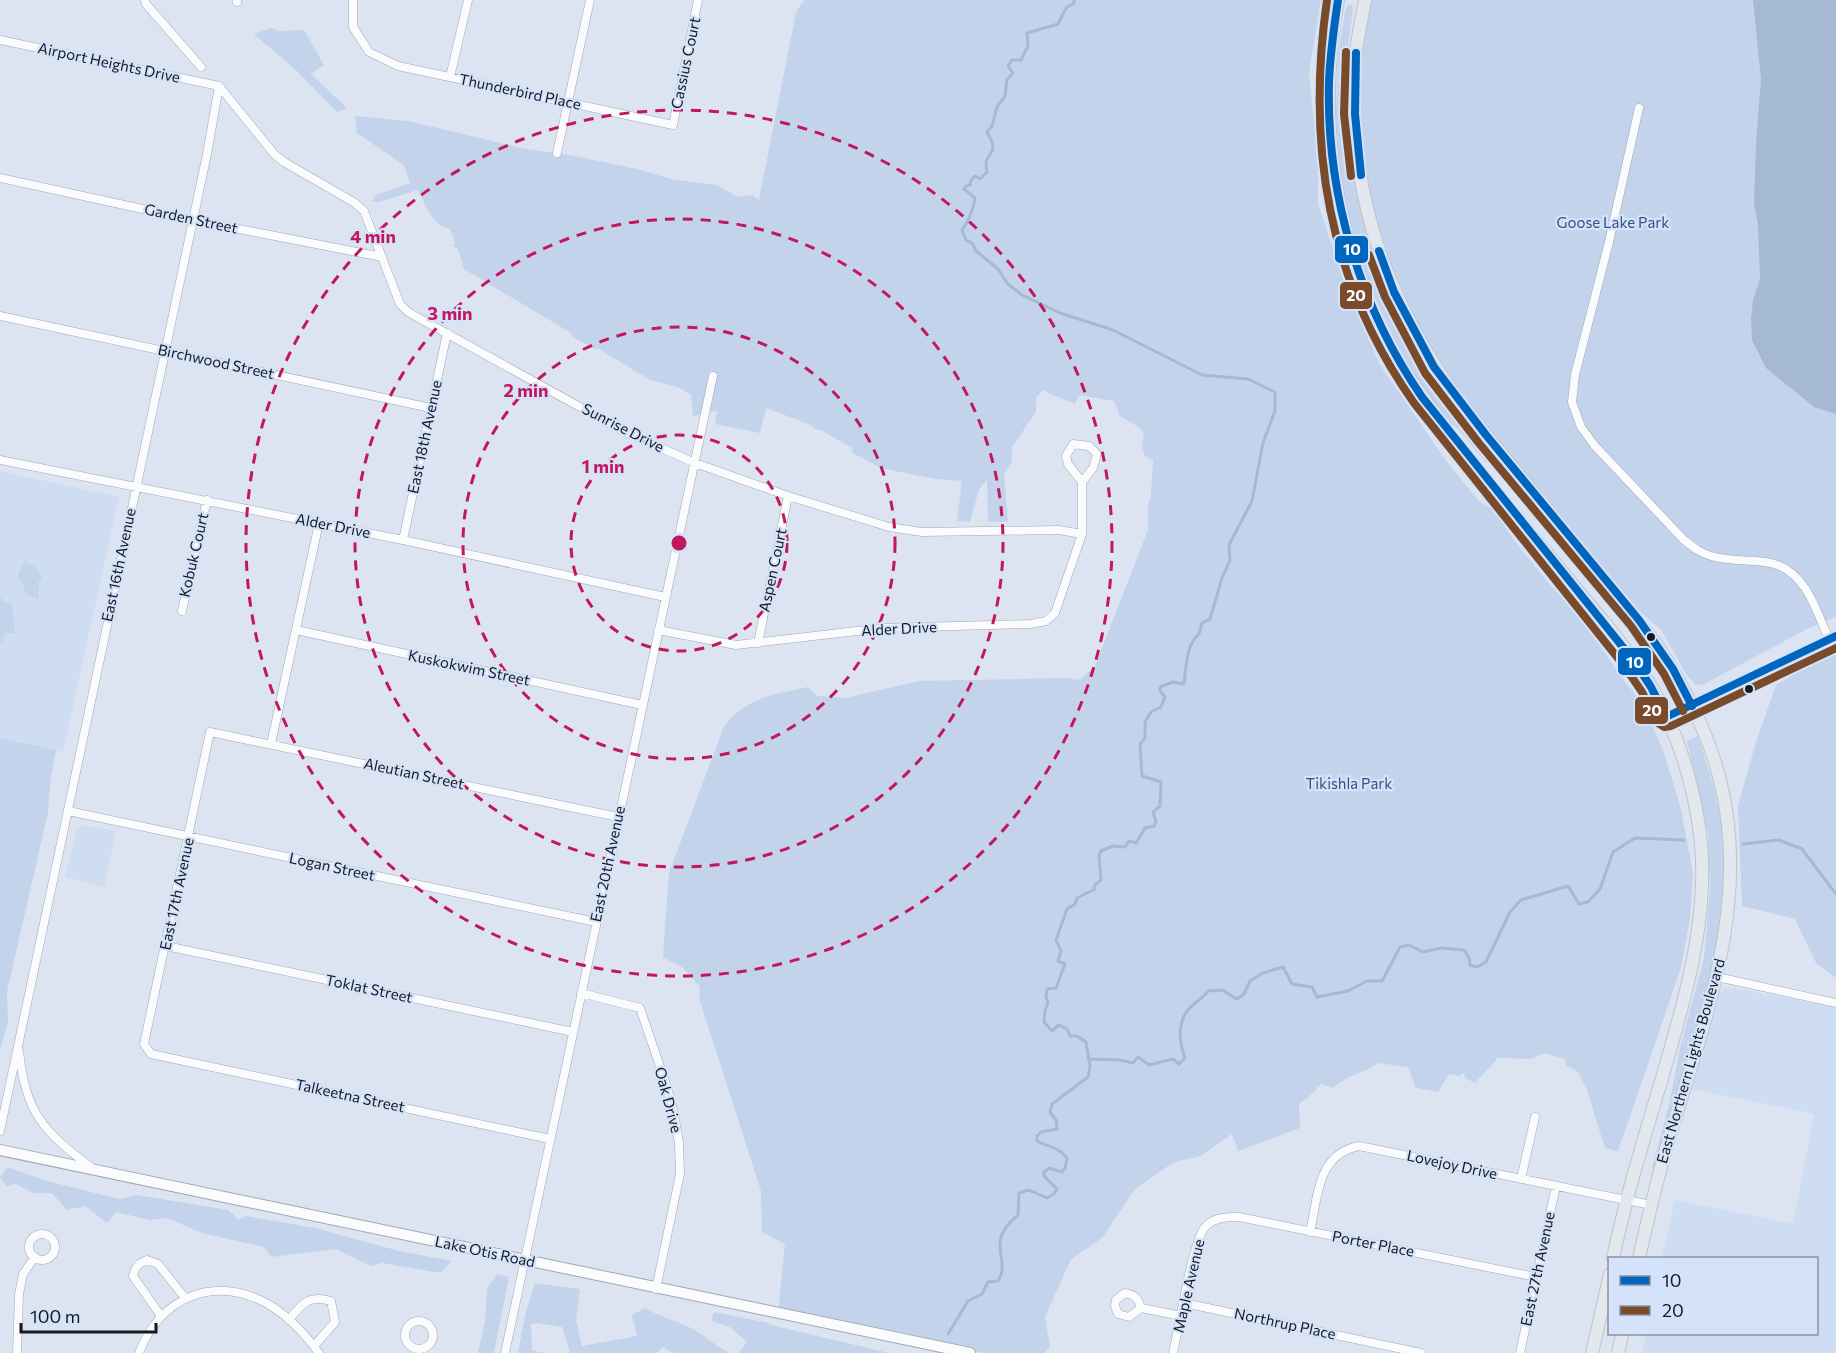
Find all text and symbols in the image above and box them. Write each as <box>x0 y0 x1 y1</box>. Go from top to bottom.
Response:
street label: Cassius Court <box>667 15 704 110</box>
street label: Airport Heights Drive <box>36 38 182 86</box>
street label: Thunderbird Place <box>458 69 583 113</box>
street label: Garden Street <box>143 199 240 237</box>
park label: Goose Lake Park <box>1557 213 1669 231</box>
text: 4 min <box>350 225 396 247</box>
line badge: 10 <box>1334 235 1369 264</box>
text: 10 <box>1343 239 1361 258</box>
line badge: 20 <box>1339 281 1373 310</box>
text: 20 <box>1346 285 1366 304</box>
text: 3 min <box>427 302 473 324</box>
street label: Birchwood Street <box>156 340 276 382</box>
street label: East 18th Avenue <box>403 378 445 495</box>
text: 2 min <box>504 379 548 401</box>
street label: Sunrise Drive <box>580 399 667 455</box>
text: 1 min <box>582 455 624 477</box>
street label: East 16th Avenue <box>97 506 139 623</box>
street label: Alder Drive <box>294 509 372 541</box>
street label: Kobuk Court <box>175 511 212 599</box>
street label: Aspen Court <box>754 526 790 613</box>
centre of rings <box>669 533 689 553</box>
street label: Alder Drive <box>861 617 937 639</box>
unlabelled marker <box>1645 631 1657 643</box>
street label: Kuskokwim Street <box>407 645 532 689</box>
line badge: 10 <box>1617 647 1652 676</box>
text: 10 <box>1626 652 1644 671</box>
unlabelled marker <box>1743 683 1755 695</box>
line badge: 20 <box>1634 696 1669 725</box>
text: 20 <box>1642 700 1662 719</box>
street label: Aleutian Street <box>362 754 466 792</box>
park label: Tikishla Park <box>1306 774 1392 792</box>
street label: East 20th Avenue <box>586 804 628 923</box>
street label: East 17th Avenue <box>155 836 197 952</box>
street label: Logan Street <box>288 848 377 884</box>
street label: East Northern Lights Boulevard <box>1652 956 1728 1165</box>
street label: Toklat Street <box>324 970 414 1006</box>
street label: Oak Drive <box>652 1065 686 1135</box>
street label: Talkeetna Street <box>294 1075 407 1115</box>
street label: Lovejoy Drive <box>1405 1146 1499 1182</box>
street label: East 27th Avenue <box>1516 1210 1558 1328</box>
street label: Porter Place <box>1331 1226 1416 1260</box>
street label: Lake Otis Road <box>433 1232 537 1270</box>
street label: Maple Avenue <box>1169 1237 1208 1334</box>
legend <box>1608 1257 1818 1335</box>
text: 10 <box>1662 1269 1681 1291</box>
scale bar <box>21 1296 156 1334</box>
text: 20 <box>1662 1299 1684 1321</box>
street label: Northrup Place <box>1233 1303 1338 1343</box>
text: 100 m <box>30 1305 80 1327</box>

